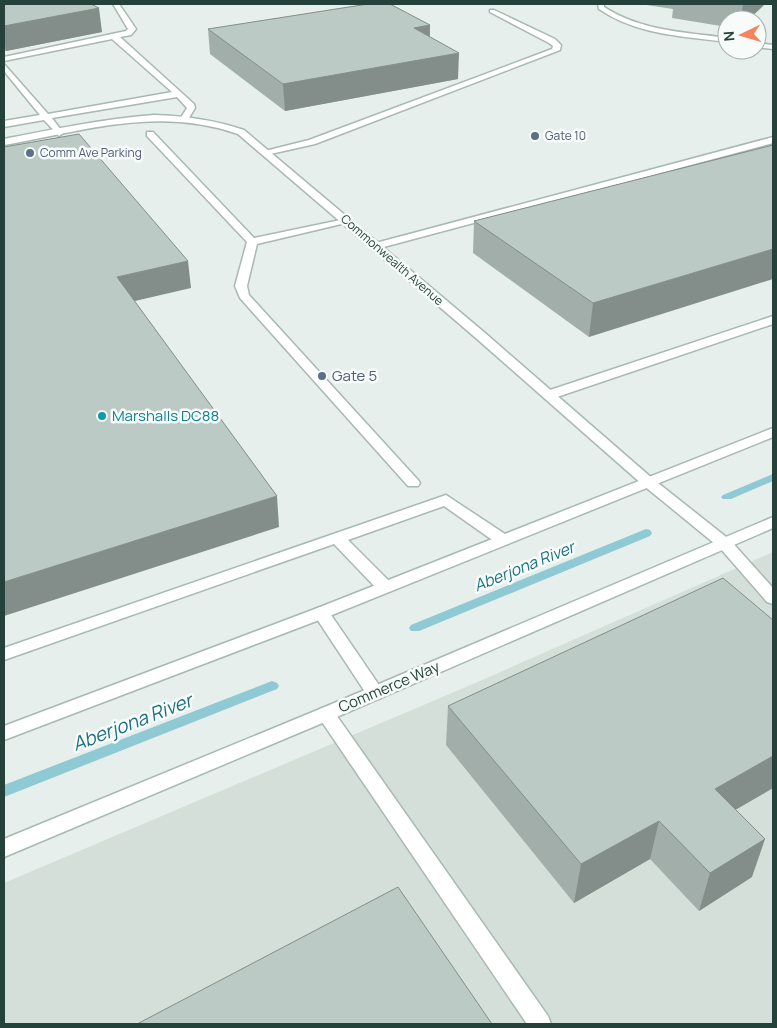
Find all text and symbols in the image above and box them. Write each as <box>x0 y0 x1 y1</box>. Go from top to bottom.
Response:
north arrow <box>717 10 767 60</box>
text: N <box>719 30 738 42</box>
place label: Gate 10 <box>545 127 586 144</box>
marker: Gate 10 <box>529 130 541 142</box>
place label: Comm Ave Parking <box>40 144 142 161</box>
marker: Comm Ave Parking <box>24 147 36 159</box>
street label: Commonwealth Avenue <box>337 210 447 309</box>
place label: Gate 5 <box>332 365 377 386</box>
marker: Gate 5 <box>316 370 328 382</box>
place label: Marshalls DC88 <box>112 405 219 426</box>
marker: Marshalls DC88 <box>96 410 108 422</box>
water label: Aberjona River <box>470 535 580 596</box>
street label: Commerce Way <box>335 656 443 717</box>
water label: Aberjona River <box>68 686 198 757</box>

